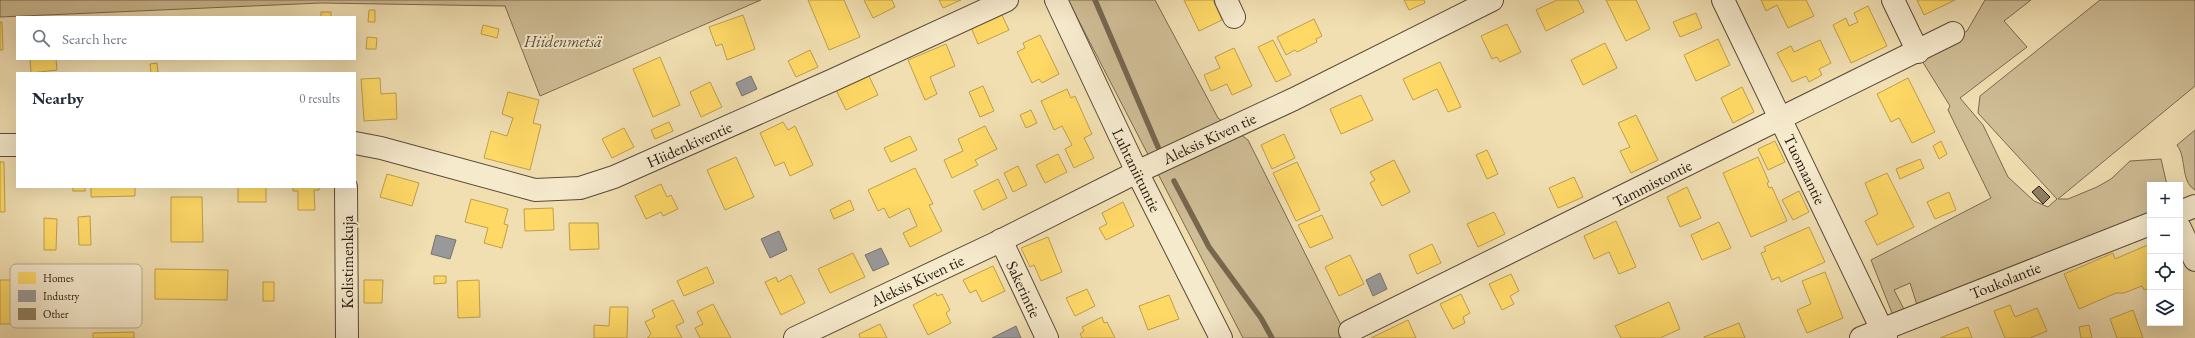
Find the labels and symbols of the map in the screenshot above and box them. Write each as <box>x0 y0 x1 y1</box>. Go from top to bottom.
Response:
park label: Hiidenmetsä <box>523 31 603 52</box>
street label: Aleksis Kiven tie <box>1158 108 1259 170</box>
street label: Hiidenkiventie <box>643 116 735 173</box>
street label: Luhtaniituntie <box>1107 125 1166 216</box>
street label: Tuomaantie <box>1778 130 1831 208</box>
street label: Tammistontie <box>1609 155 1695 212</box>
street label: Kolistimenkuja <box>337 215 358 309</box>
street label: Aleksis Kiven tie <box>866 250 967 312</box>
street label: Sakerintie <box>1001 257 1046 321</box>
street label: Toukolantie <box>1967 257 2044 304</box>
legend <box>10 264 142 328</box>
text: Homes <box>43 271 74 285</box>
text: Industry <box>43 289 80 303</box>
text: Other <box>43 307 69 321</box>

